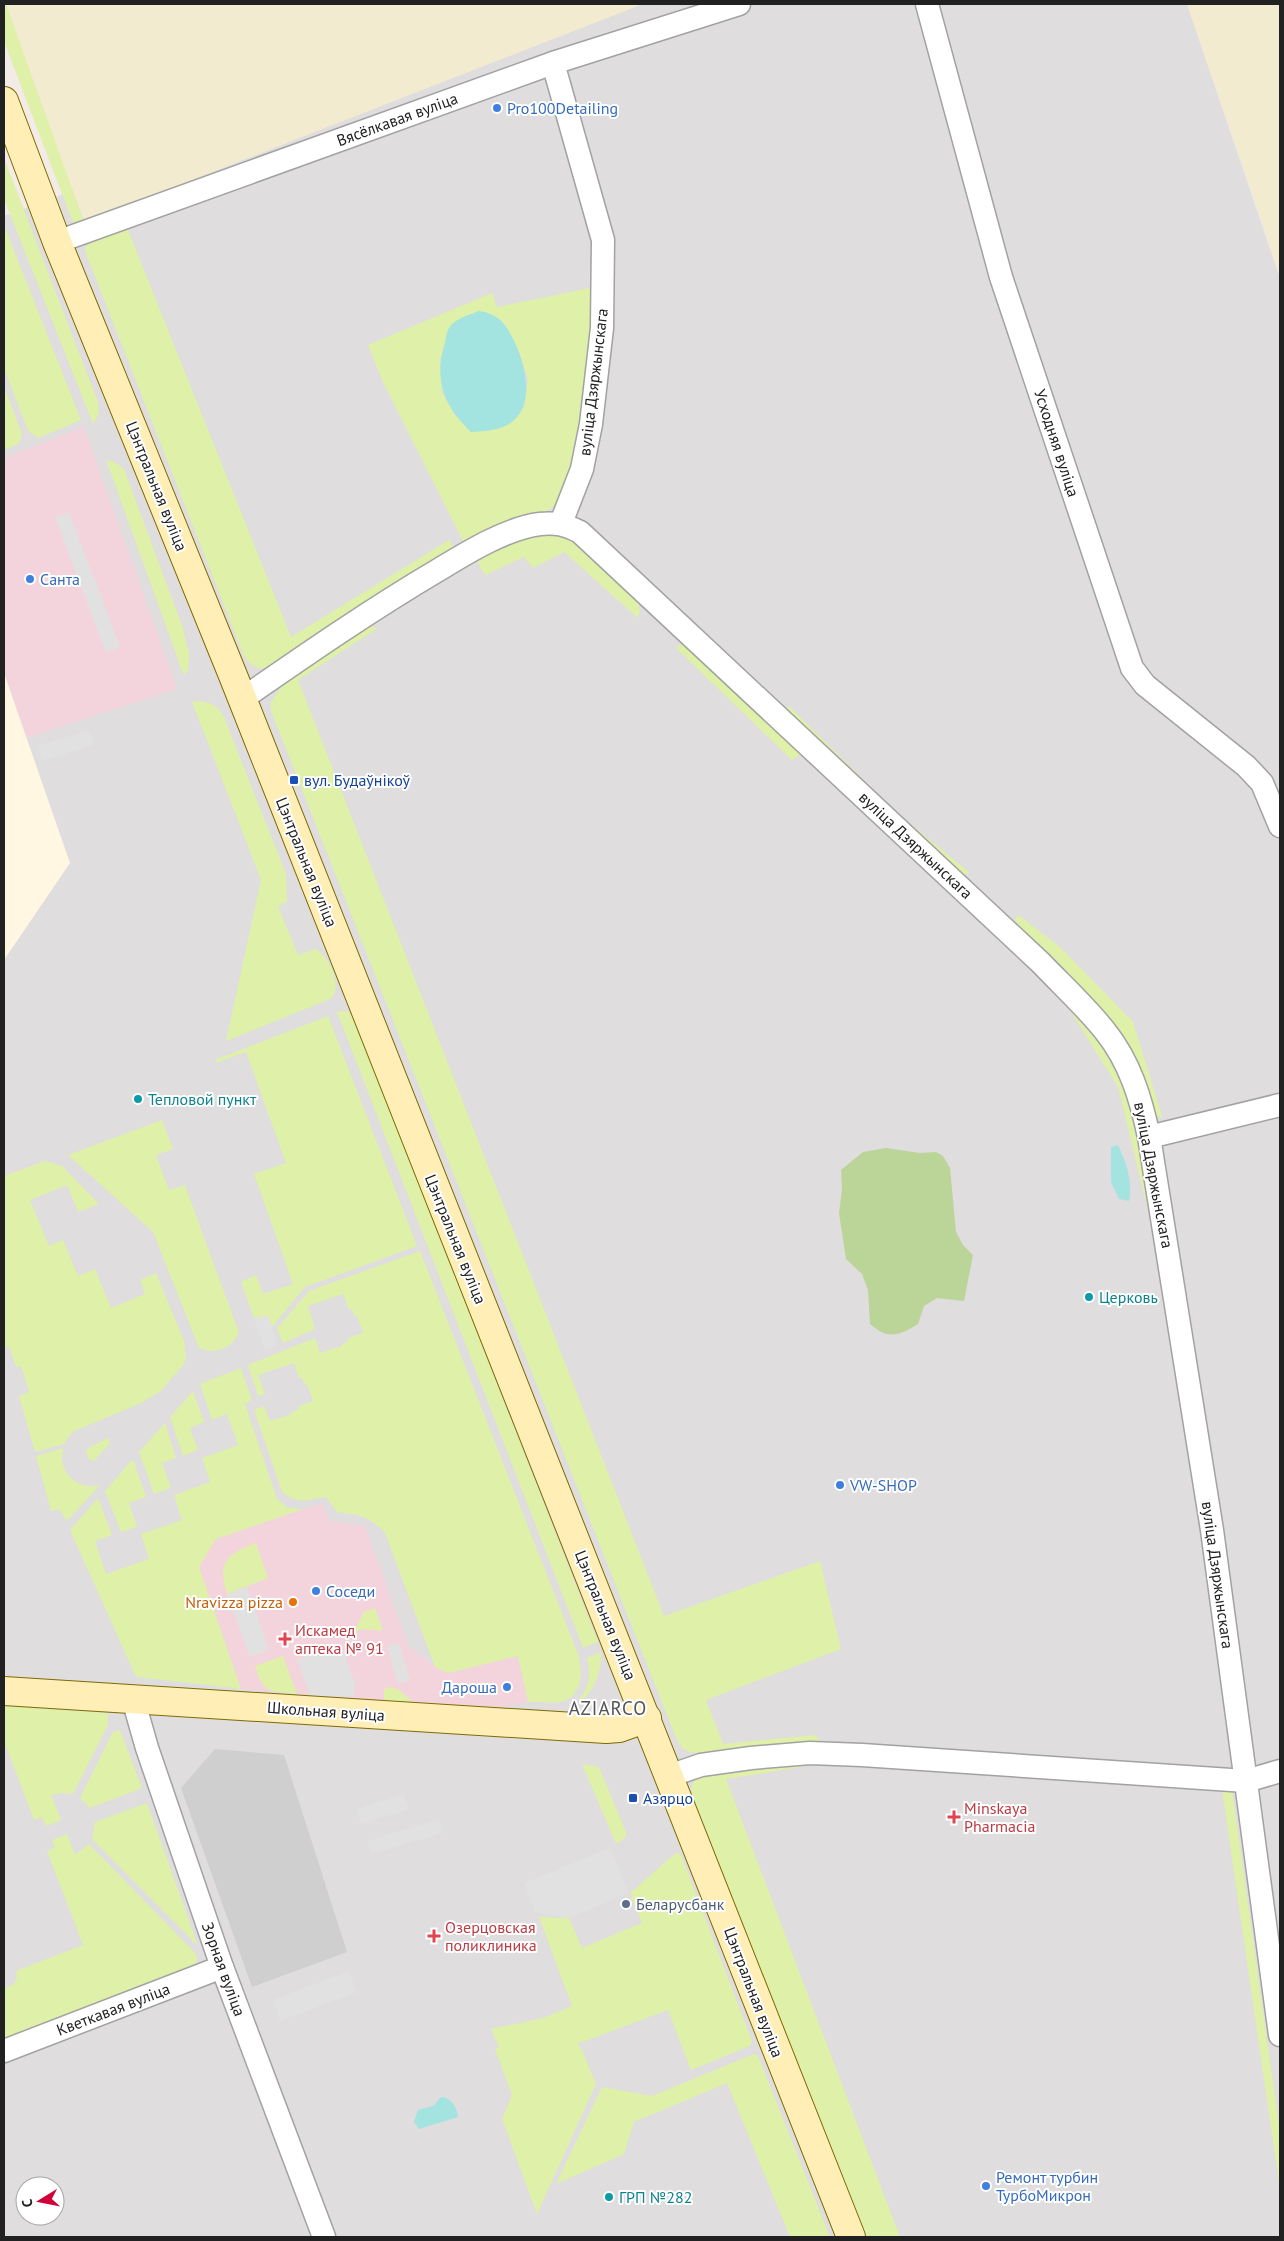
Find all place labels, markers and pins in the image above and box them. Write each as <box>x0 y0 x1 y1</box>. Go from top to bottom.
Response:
place label: Pro100Detailing <box>507 98 618 118</box>
marker: Pro100Detailing <box>491 102 503 114</box>
place label: Санта <box>40 569 80 589</box>
marker: Санта <box>24 573 36 585</box>
place label: вул. Будаўнікоў <box>304 770 411 790</box>
marker: вул. Будаўнікоў <box>288 774 300 786</box>
place label: Тепловой пункт <box>148 1089 257 1109</box>
marker: Тепловой пункт <box>132 1093 144 1105</box>
place label: Церковь <box>1099 1287 1158 1307</box>
marker: Церковь <box>1083 1291 1095 1303</box>
place label: VW-SHOP <box>849 1475 917 1495</box>
marker: VW-SHOP <box>834 1479 846 1491</box>
place label: Соседи <box>326 1581 375 1601</box>
marker: Соседи <box>310 1585 322 1597</box>
place label: Nravizza pizza <box>185 1592 283 1612</box>
marker: Nravizza pizza <box>287 1596 299 1608</box>
place label: Искамед аптека № 91 <box>295 1620 384 1658</box>
marker: Искамед аптека № 91 <box>279 1633 291 1645</box>
place label: Дароша <box>441 1677 497 1697</box>
marker: Дароша <box>501 1681 513 1693</box>
place label: Азярцо <box>643 1788 693 1808</box>
marker: Азярцо <box>627 1792 639 1804</box>
place label: Minskaya Pharmacia <box>964 1798 1035 1836</box>
marker: Minskaya Pharmacia <box>948 1811 960 1823</box>
place label: Беларусбанк <box>636 1894 725 1914</box>
marker: Беларусбанк <box>620 1898 632 1910</box>
place label: Озерцовская поликлиника <box>445 1917 537 1955</box>
marker: Озерцовская поликлиника <box>427 1929 441 1943</box>
place label: Ремонт турбин ТурбоМикрон <box>996 2167 1098 2205</box>
marker: Ремонт турбин ТурбоМикрон <box>980 2180 992 2192</box>
place label: ГРП №282 <box>619 2187 692 2207</box>
marker: ГРП №282 <box>603 2191 615 2203</box>

